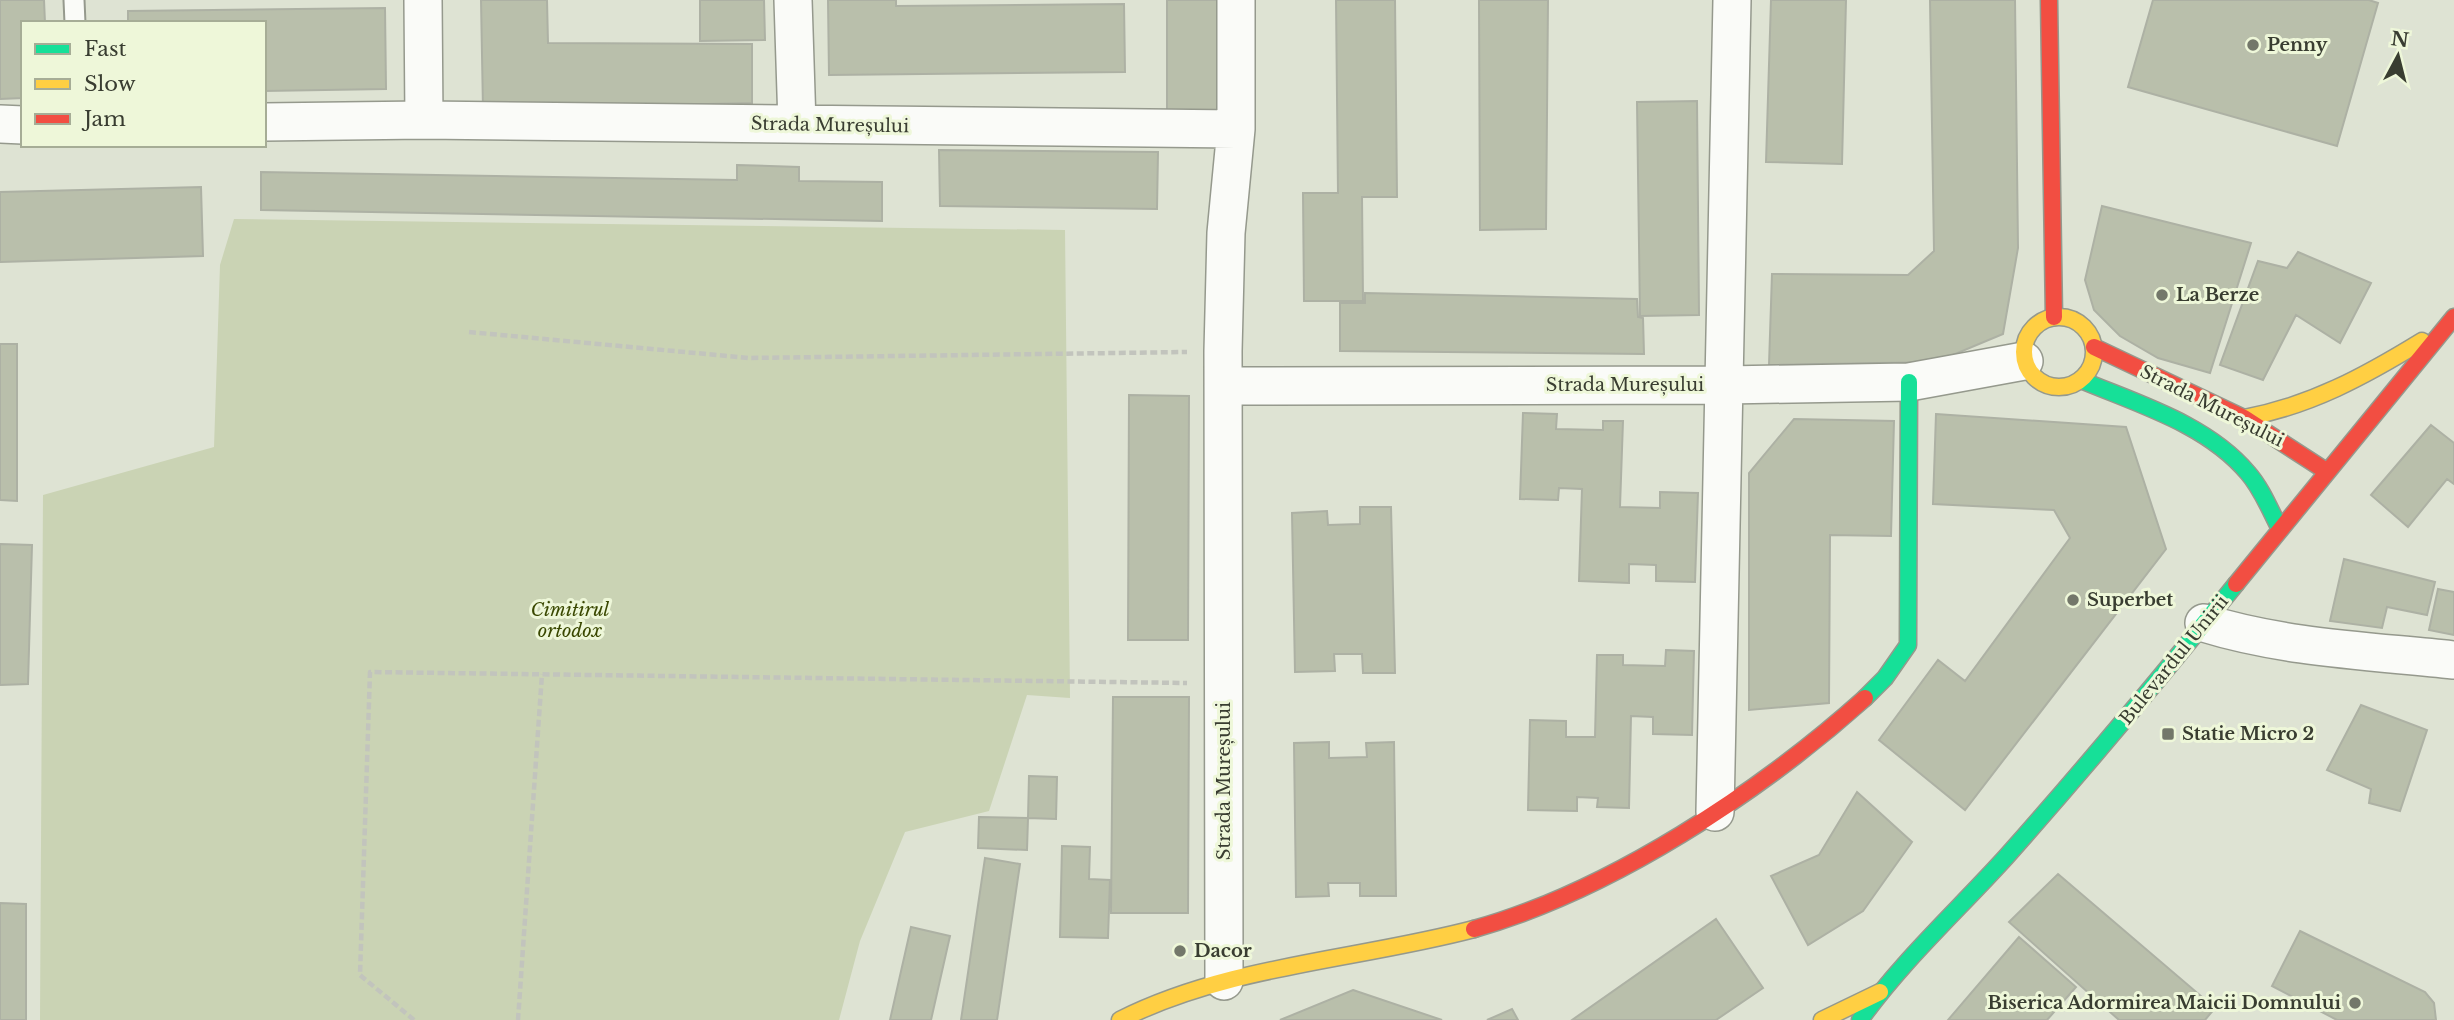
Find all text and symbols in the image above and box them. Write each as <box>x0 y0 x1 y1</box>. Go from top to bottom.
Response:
legend <box>21 21 266 147</box>
north arrow <box>2363 21 2433 91</box>
text: N <box>2390 27 2410 52</box>
place label: Penny <box>2267 34 2328 56</box>
text: Fast <box>84 36 126 62</box>
marker: Penny <box>2245 37 2261 53</box>
text: Slow <box>84 71 136 97</box>
text: Jam <box>81 106 126 132</box>
street label: Strada Mureșului <box>751 113 909 137</box>
place label: La Berze <box>2176 284 2259 306</box>
marker: La Berze <box>2154 287 2170 303</box>
street label: Strada Mureșului <box>2136 360 2288 452</box>
street label: Strada Mureșului <box>1546 374 1704 396</box>
place label: Superbet <box>2087 589 2173 611</box>
street label: Bulevardul Unirii <box>2115 591 2233 729</box>
marker: Superbet <box>2065 592 2081 608</box>
park label: Cimitirul ortodox <box>531 599 610 642</box>
street label: Strada Mureșului <box>1213 702 1235 860</box>
place label: Statie Micro 2 <box>2182 723 2314 745</box>
marker: Statie Micro 2 <box>2160 726 2176 742</box>
place label: Dacor <box>1194 940 1252 962</box>
marker: Dacor <box>1172 943 1188 959</box>
place label: Biserica Adormirea Maicii Domnului <box>1988 992 2341 1014</box>
marker: Biserica Adormirea Maicii Domnului <box>2347 995 2363 1011</box>

